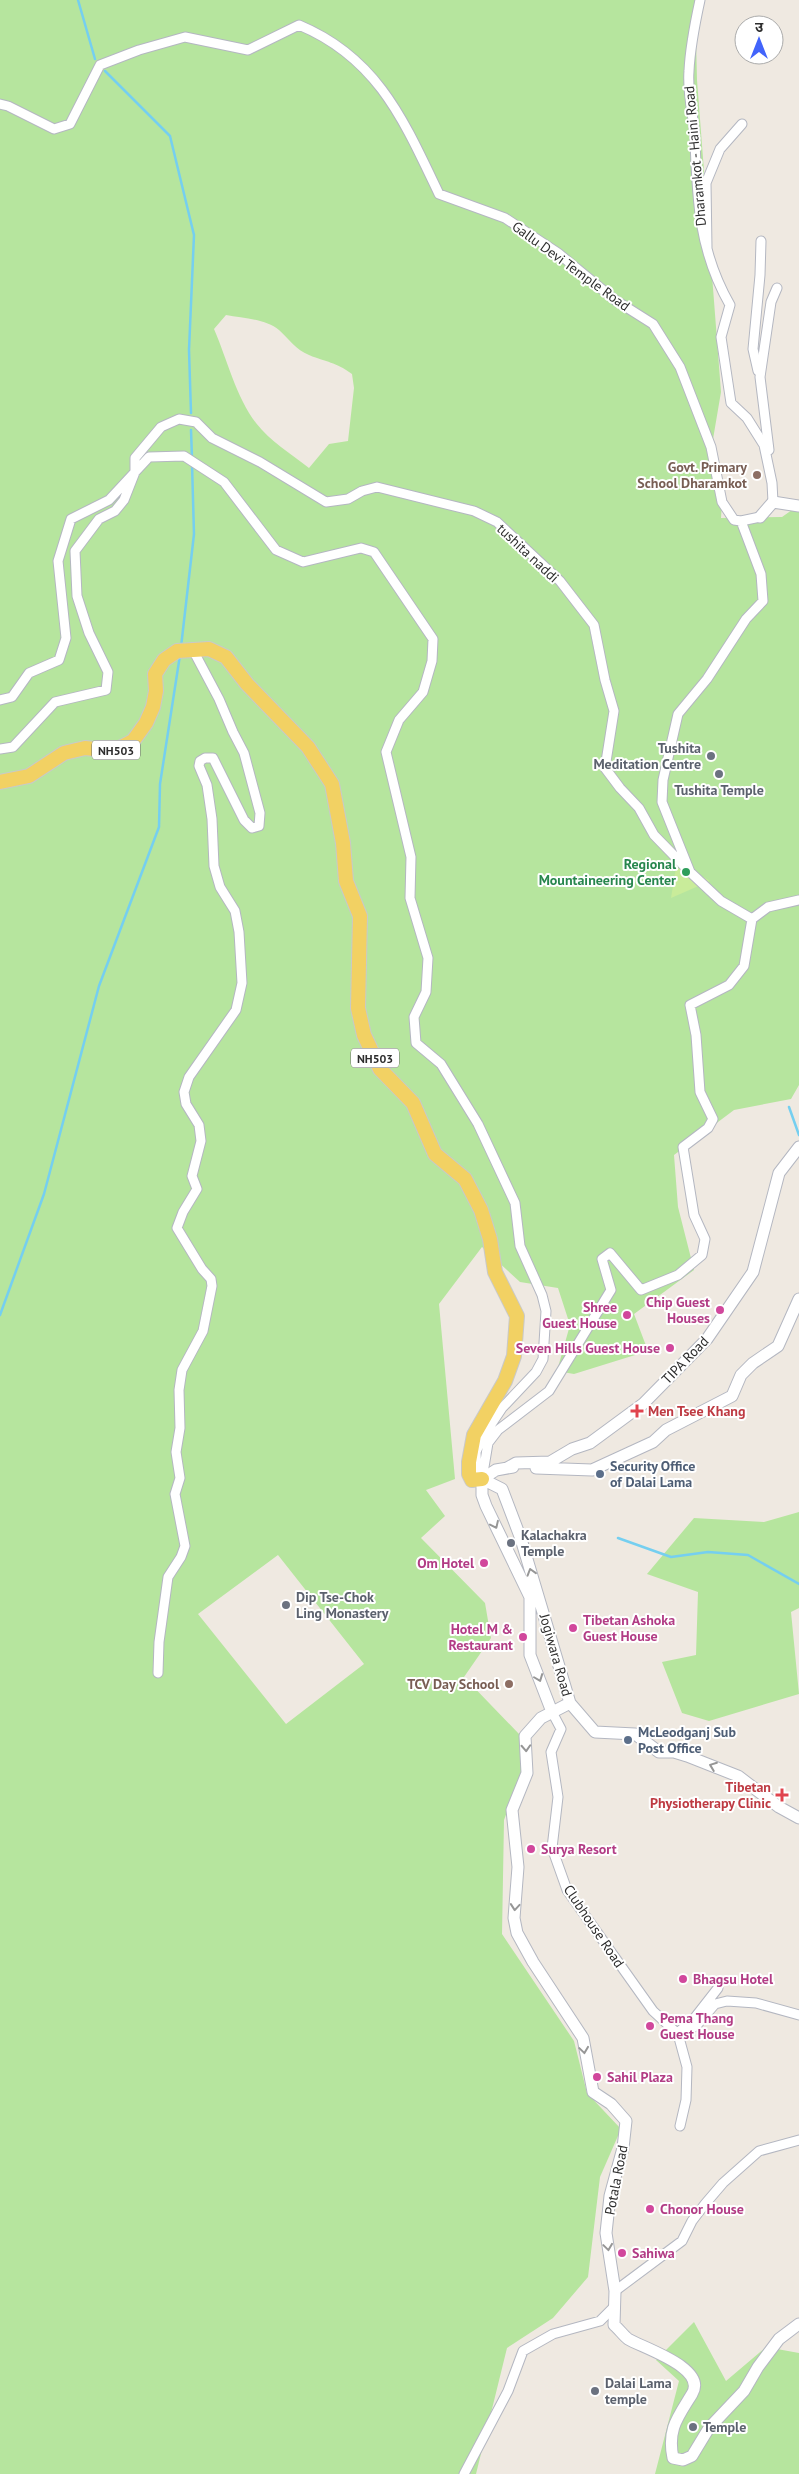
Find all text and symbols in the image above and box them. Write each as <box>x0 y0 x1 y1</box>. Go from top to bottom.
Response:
north arrow <box>734 15 784 65</box>
text: उ <box>755 18 764 36</box>
street label: Dharamkot - Haini Road <box>680 85 710 227</box>
street label: Gallu Devi Temple Road <box>509 217 633 315</box>
place label: Govt. Primary School Dharamkot <box>637 458 747 492</box>
marker: Govt. Primary School Dharamkot <box>751 469 763 481</box>
street label: tushita naddi <box>493 520 563 586</box>
place label: Tushita Meditation Centre <box>593 739 701 773</box>
road number: NH503 <box>92 740 140 760</box>
marker: Tushita Meditation Centre <box>705 750 717 762</box>
marker: Tushita Temple <box>713 768 725 780</box>
place label: Tushita Temple <box>674 781 764 799</box>
place label: Regional Mountaineering Center <box>539 855 677 889</box>
marker: Regional Mountaineering Center <box>680 866 692 878</box>
road number: NH503 <box>351 1048 399 1068</box>
place label: Chip Guest Houses <box>646 1293 710 1327</box>
place label: Shree Guest House <box>542 1298 617 1332</box>
marker: Chip Guest Houses <box>714 1304 726 1316</box>
marker: Shree Guest House <box>621 1309 633 1321</box>
street label: TIPA Road <box>658 1332 712 1388</box>
place label: Seven Hills Guest House <box>516 1339 660 1357</box>
marker: Seven Hills Guest House <box>664 1342 676 1354</box>
place label: Men Tsee Khang <box>648 1402 745 1420</box>
marker: Men Tsee Khang <box>630 1404 644 1418</box>
place label: Security Office of Dalai Lama <box>610 1457 695 1491</box>
marker: Security Office of Dalai Lama <box>594 1468 606 1480</box>
one-way arrow <box>489 1520 499 1529</box>
place label: Kalachakra Temple <box>521 1526 587 1560</box>
marker: Kalachakra Temple <box>505 1537 517 1549</box>
place label: Om Hotel <box>417 1554 475 1572</box>
marker: Om Hotel <box>478 1557 490 1569</box>
one-way arrow <box>527 1568 537 1577</box>
place label: Dip Tse-Chok Ling Monastery <box>296 1588 389 1622</box>
marker: Dip Tse-Chok Ling Monastery <box>280 1599 292 1611</box>
street label: Jogiwara Road <box>535 1611 576 1698</box>
place label: Tibetan Ashoka Guest House <box>583 1611 675 1645</box>
place label: Hotel M & Restaurant <box>448 1620 513 1654</box>
marker: Tibetan Ashoka Guest House <box>567 1622 579 1634</box>
marker: Hotel M & Restaurant <box>517 1631 529 1643</box>
one-way arrow <box>533 1673 543 1681</box>
place label: TCV Day School <box>407 1675 500 1693</box>
marker: TCV Day School <box>503 1678 515 1690</box>
place label: McLeodganj Sub Post Office <box>638 1723 736 1757</box>
marker: McLeodganj Sub Post Office <box>622 1734 634 1746</box>
one-way arrow <box>520 1744 531 1752</box>
one-way arrow <box>709 1762 718 1772</box>
place label: Tibetan Physiotherapy Clinic <box>650 1778 771 1812</box>
marker: Tibetan Physiotherapy Clinic <box>775 1788 789 1802</box>
place label: Surya Resort <box>541 1840 617 1858</box>
marker: Surya Resort <box>525 1843 537 1855</box>
street label: Clubhouse Road <box>560 1881 628 1971</box>
one-way arrow <box>510 1903 521 1911</box>
place label: Bhagsu Hotel <box>693 1970 774 1988</box>
marker: Bhagsu Hotel <box>677 1973 689 1985</box>
place label: Pema Thang Guest House <box>660 2009 735 2043</box>
marker: Pema Thang Guest House <box>644 2020 656 2032</box>
one-way arrow <box>579 2046 589 2055</box>
place label: Sahil Plaza <box>607 2068 673 2086</box>
marker: Sahil Plaza <box>591 2071 603 2083</box>
street label: Potala Road <box>600 2143 632 2217</box>
place label: Chonor House <box>660 2200 744 2218</box>
marker: Chonor House <box>644 2203 656 2215</box>
one-way arrow <box>603 2242 613 2251</box>
place label: Sahiwa <box>632 2244 675 2262</box>
marker: Sahiwa <box>616 2247 628 2259</box>
place label: Dalai Lama temple <box>605 2374 672 2408</box>
marker: Dalai Lama temple <box>589 2385 601 2397</box>
place label: Temple <box>703 2418 746 2436</box>
marker: Temple <box>687 2421 699 2433</box>

